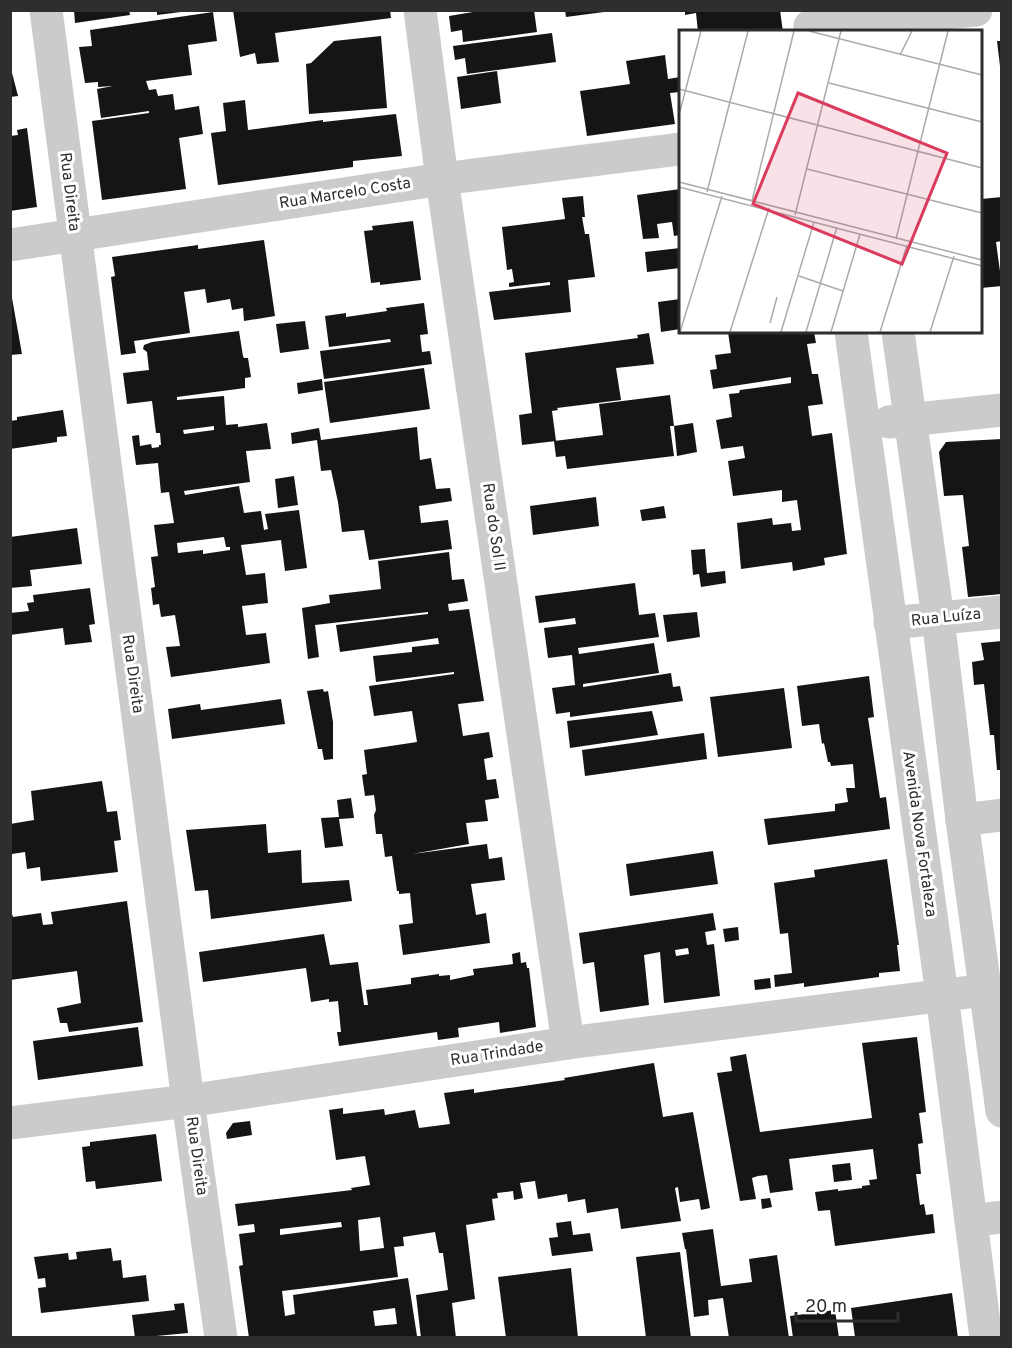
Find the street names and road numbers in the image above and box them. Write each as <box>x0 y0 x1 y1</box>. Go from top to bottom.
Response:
street label: Rua Direita <box>54 151 84 233</box>
street label: Rua Marcelo Costa <box>278 174 412 214</box>
street label: Rua do Sol II <box>477 482 509 572</box>
street label: Rua Luíza <box>910 604 982 632</box>
street label: Rua Direita <box>117 633 147 715</box>
street label: Avenida Nova Fortaleza <box>897 749 941 919</box>
street label: Rua Trindade <box>449 1037 545 1071</box>
street label: Rua Direita <box>181 1115 211 1197</box>

